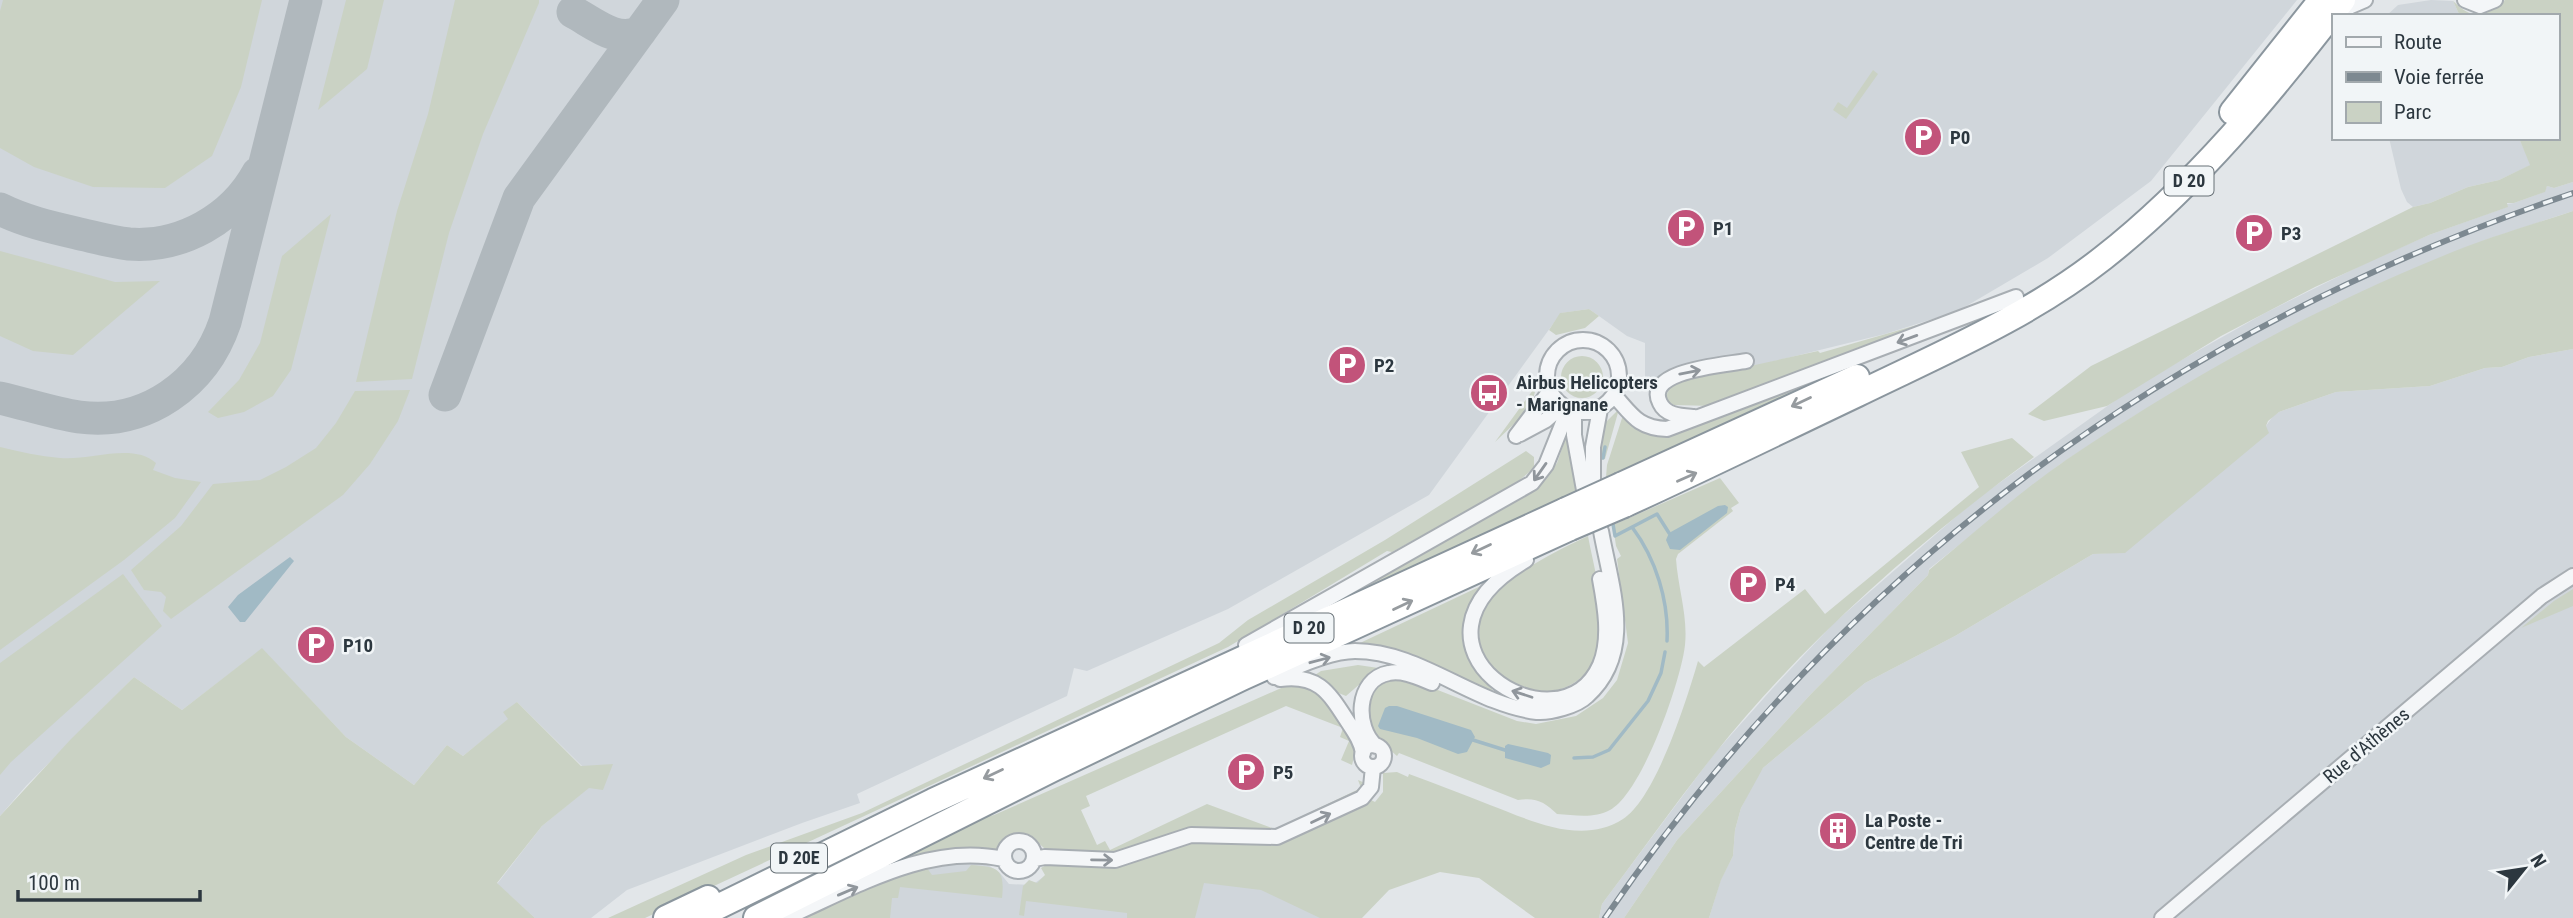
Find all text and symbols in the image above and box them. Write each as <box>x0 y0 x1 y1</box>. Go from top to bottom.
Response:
legend <box>2332 14 2559 140</box>
text: Route <box>2394 30 2442 54</box>
text: Voie ferrée <box>2394 65 2484 89</box>
text: Parc <box>2394 100 2432 124</box>
parking icon: P0 <box>1902 116 1944 158</box>
place label: P0 <box>1950 126 1970 149</box>
road number: D 20 <box>2164 166 2214 196</box>
parking icon: P1 <box>1665 207 1707 249</box>
parking icon: P3 <box>2233 212 2275 254</box>
place label: P1 <box>1713 217 1733 240</box>
place label: P3 <box>2281 222 2301 245</box>
one-way arrow <box>1896 334 1918 346</box>
parking icon: P2 <box>1326 344 1368 386</box>
place label: P2 <box>1374 354 1394 377</box>
one-way arrow <box>1678 365 1700 378</box>
place label: Airbus Helicopters - Marignane <box>1516 371 1658 416</box>
bus stop icon: Airbus Helicopters - Marignane <box>1468 372 1510 414</box>
one-way arrow <box>1791 396 1812 410</box>
one-way arrow <box>1533 462 1547 481</box>
one-way arrow <box>1675 470 1697 483</box>
one-way arrow <box>1471 543 1493 556</box>
parking icon: P4 <box>1727 563 1769 605</box>
place label: P4 <box>1775 573 1795 596</box>
one-way arrow <box>1392 598 1413 611</box>
road number: D 20 <box>1284 614 1334 642</box>
parking icon: P10 <box>295 624 337 666</box>
place label: P10 <box>343 634 373 657</box>
one-way arrow <box>1308 653 1330 666</box>
one-way arrow <box>1512 687 1534 700</box>
street label: Rue d'Athènes <box>2319 703 2414 788</box>
parking icon: P5 <box>1225 751 1267 793</box>
place label: P5 <box>1273 761 1293 784</box>
one-way arrow <box>983 768 1004 781</box>
place label: La Poste - Centre de Tri <box>1865 809 1963 854</box>
building icon: La Poste - Centre de Tri <box>1817 810 1859 852</box>
one-way arrow <box>1310 811 1331 824</box>
north arrow <box>2489 834 2559 904</box>
road number: D 20E <box>771 844 827 872</box>
text: N <box>2525 850 2551 872</box>
one-way arrow <box>1090 853 1113 866</box>
scale bar <box>18 858 200 902</box>
text: 100 m <box>28 871 80 895</box>
one-way arrow <box>837 884 858 897</box>

